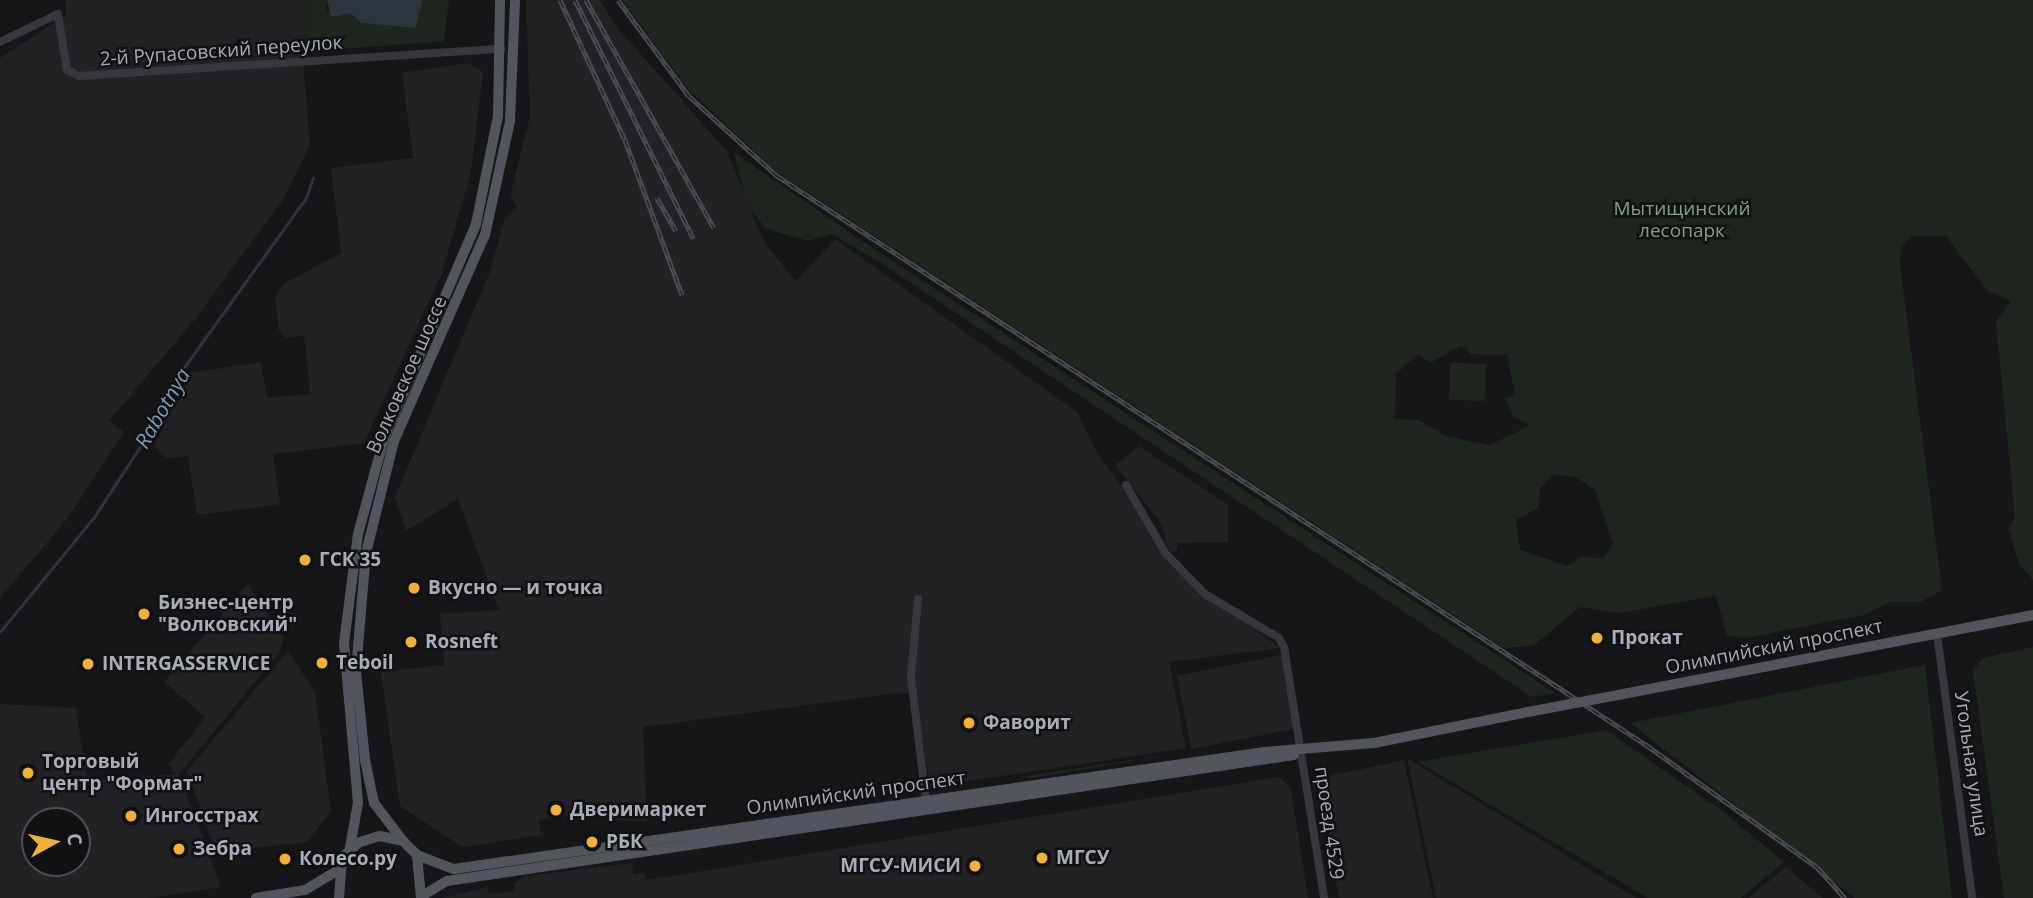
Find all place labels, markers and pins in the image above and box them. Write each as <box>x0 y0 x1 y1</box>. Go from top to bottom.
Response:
place label: ГСК 35 <box>319 549 381 571</box>
marker: ГСК 35 <box>297 552 313 568</box>
place label: Вкусно — и точка <box>428 577 603 599</box>
marker: Вкусно — и точка <box>406 580 422 596</box>
place label: Бизнес-центр "Волковский" <box>158 592 297 636</box>
marker: Бизнес-центр "Волковский" <box>136 606 152 622</box>
place label: Прокат <box>1611 627 1683 649</box>
marker: Прокат <box>1589 630 1605 646</box>
place label: Rosneft <box>425 631 498 653</box>
marker: Rosneft <box>403 634 419 650</box>
place label: Teboil <box>336 652 394 674</box>
place label: INTERGASSERVICE <box>102 653 270 675</box>
marker: Teboil <box>314 655 330 671</box>
marker: INTERGASSERVICE <box>80 656 96 672</box>
place label: Фаворит <box>983 712 1071 734</box>
marker: Фаворит <box>961 715 977 731</box>
place label: Торговый центр "Формат" <box>42 751 202 795</box>
marker: Торговый центр "Формат" <box>20 765 36 781</box>
place label: Дверимаркет <box>570 799 706 821</box>
marker: Дверимаркет <box>548 802 564 818</box>
place label: Ингосстрах <box>145 805 259 827</box>
marker: Ингосстрах <box>123 808 139 824</box>
place label: РБК <box>606 831 643 853</box>
marker: РБК <box>584 834 600 850</box>
place label: Зебра <box>193 838 252 860</box>
marker: Зебра <box>171 841 187 857</box>
place label: МГСУ <box>1056 847 1109 869</box>
place label: Колесо.ру <box>299 848 397 870</box>
marker: МГСУ <box>1034 850 1050 866</box>
marker: Колесо.ру <box>277 851 293 867</box>
place label: МГСУ-МИСИ <box>840 855 961 877</box>
marker: МГСУ-МИСИ <box>967 858 983 874</box>

